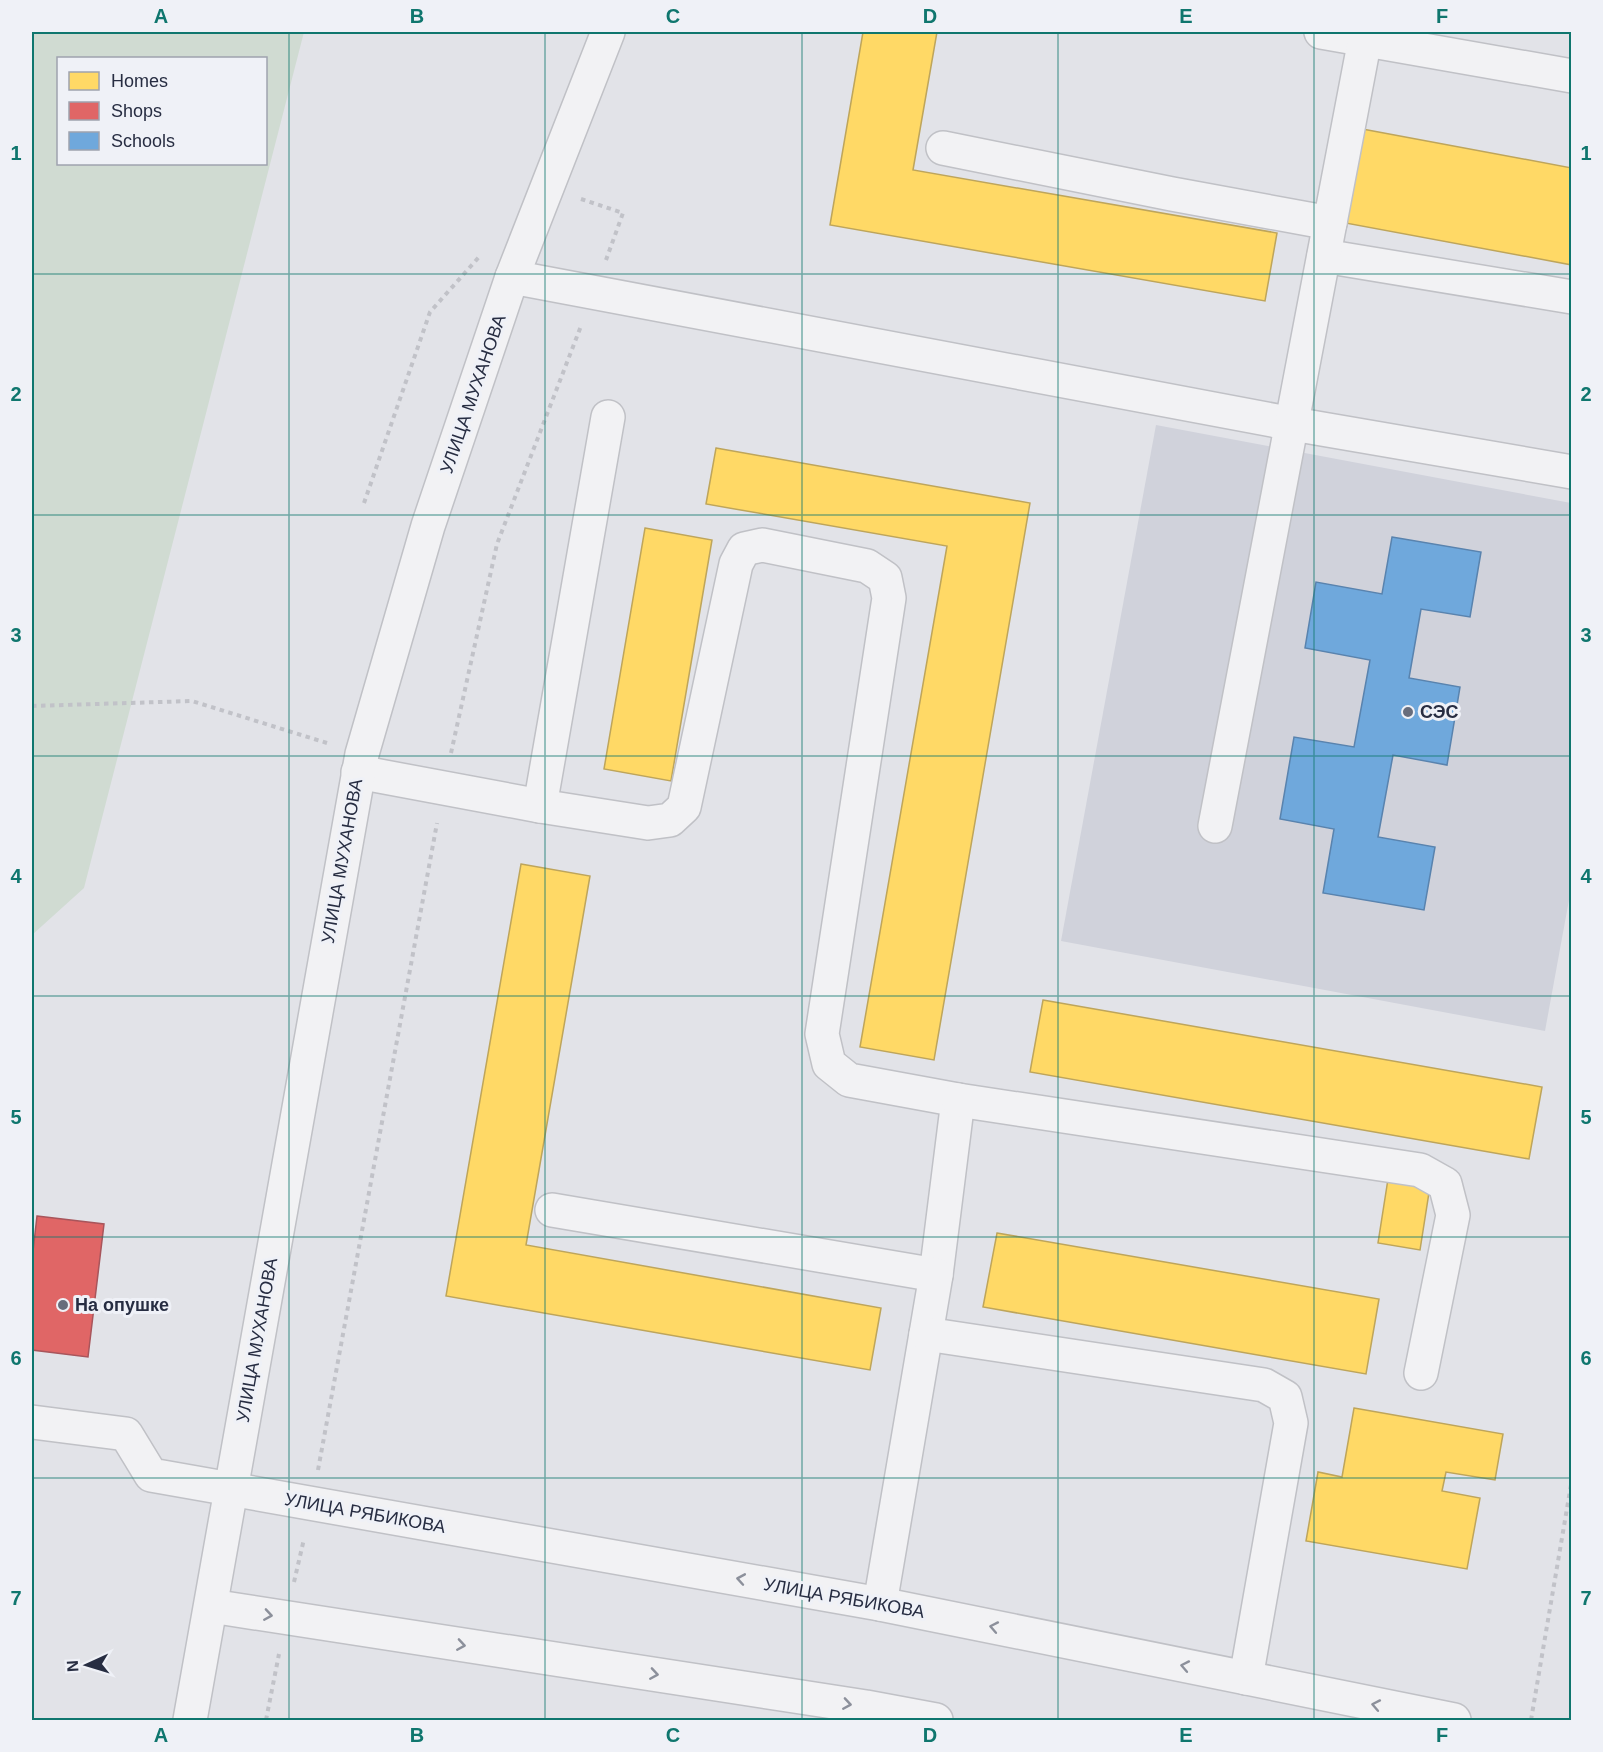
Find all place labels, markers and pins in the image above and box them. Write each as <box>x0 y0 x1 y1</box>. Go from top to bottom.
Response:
place label: СЭС <box>1420 702 1459 722</box>
marker: СЭС <box>1401 705 1415 719</box>
place label: На опушке <box>75 1295 169 1315</box>
marker: На опушке <box>56 1298 70 1312</box>

